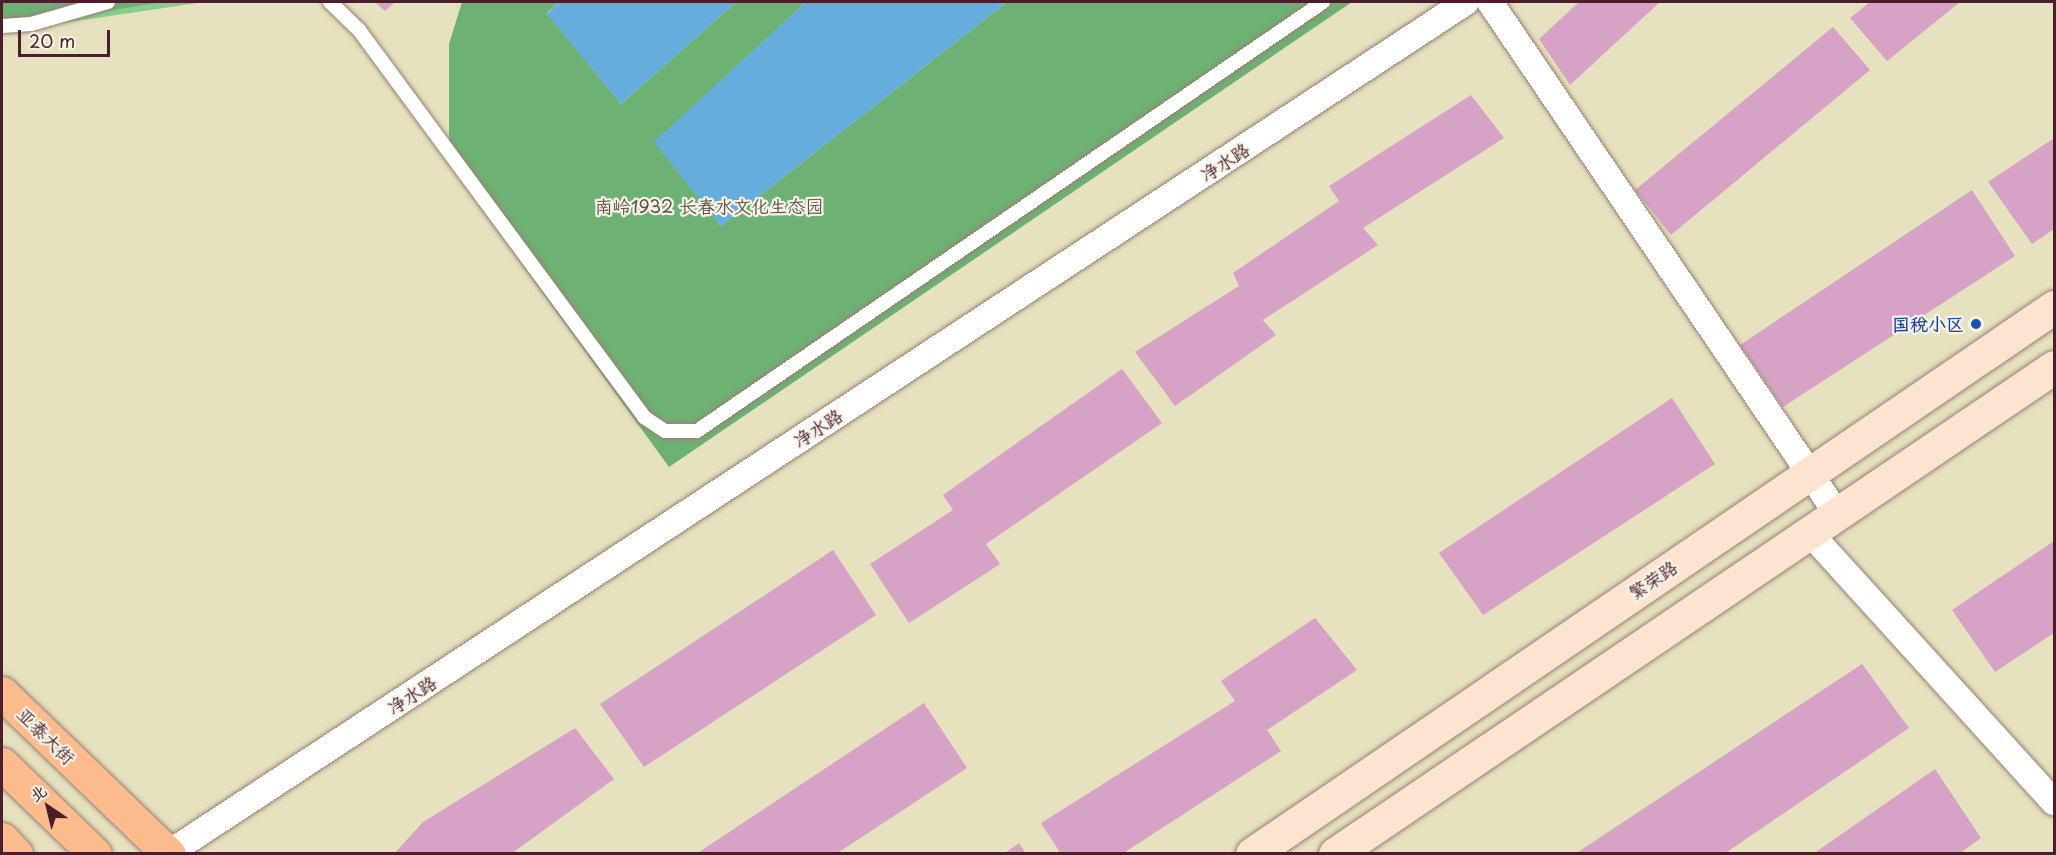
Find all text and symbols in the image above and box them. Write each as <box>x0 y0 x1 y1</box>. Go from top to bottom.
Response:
scale bar <box>21 18 112 56</box>
text: 20 m <box>29 27 75 54</box>
street label: 净水路 <box>1196 138 1254 186</box>
park label: 南岭1932 长春水文化生态园 <box>595 195 823 217</box>
place label: 国税小区 <box>1892 313 1964 335</box>
marker: 国税小区 <box>1969 317 1983 331</box>
street label: 净水路 <box>789 404 847 452</box>
street label: 繁荣路 <box>1625 556 1681 604</box>
street label: 净水路 <box>383 671 441 719</box>
street label: 亚泰大街 <box>13 703 79 769</box>
north arrow <box>18 777 78 837</box>
text: 北 <box>24 778 51 807</box>

